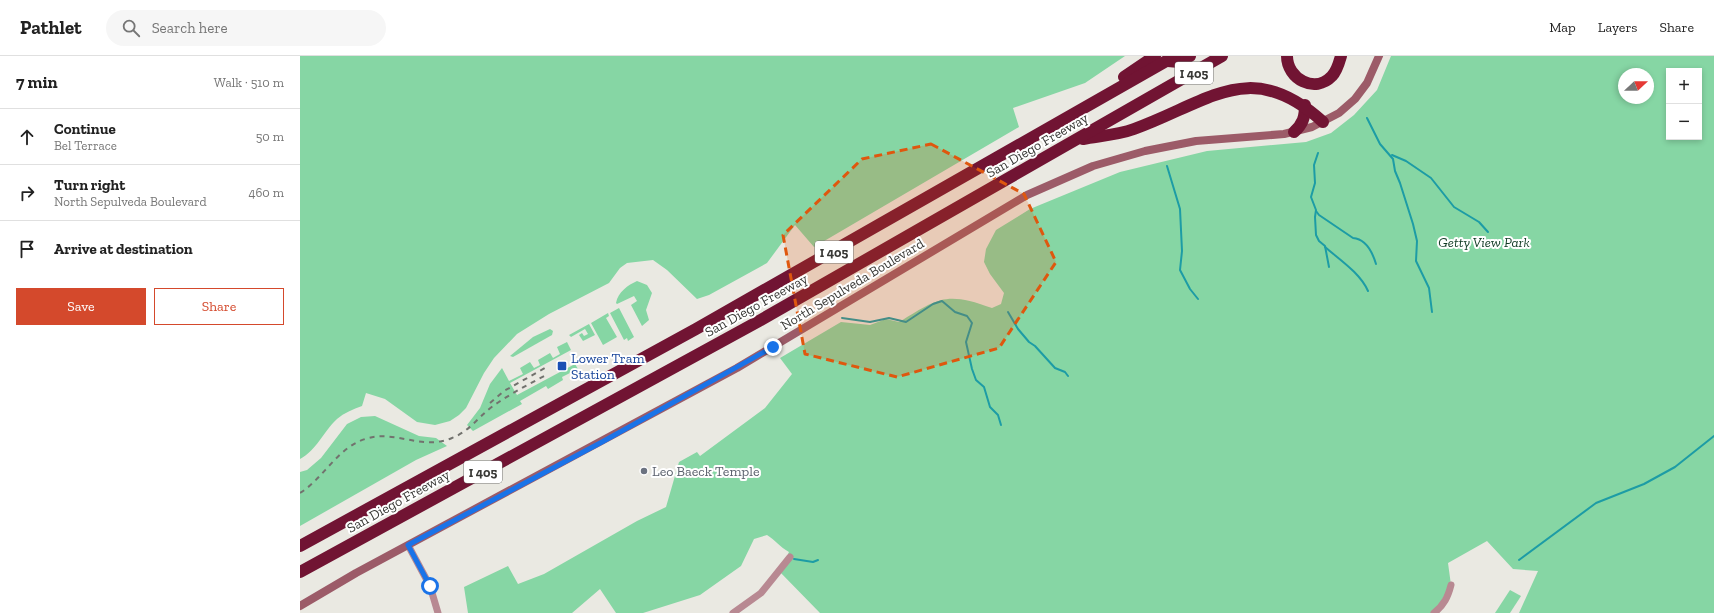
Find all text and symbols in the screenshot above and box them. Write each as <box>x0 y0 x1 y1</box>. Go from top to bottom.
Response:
search box <box>106 10 386 46</box>
text: Pathlet <box>20 16 82 39</box>
icon: search <box>120 17 142 39</box>
text: Search here <box>152 19 228 37</box>
text: Map <box>1549 19 1576 36</box>
text: Layers <box>1598 19 1637 36</box>
text: Share <box>1659 19 1694 36</box>
road number: I 405 <box>1175 62 1213 84</box>
north arrow <box>1618 68 1654 104</box>
map controls <box>1666 68 1702 140</box>
button: + <box>1666 68 1702 104</box>
text: 7 min <box>16 72 58 92</box>
text: Walk · 510 m <box>214 75 284 90</box>
button: − <box>1666 104 1702 140</box>
street label: San Diego Freeway <box>983 109 1092 182</box>
text: Continue <box>54 120 116 138</box>
icon: ahead <box>16 126 38 148</box>
text: 50 m <box>256 129 284 144</box>
text: Bel Terrace <box>54 138 117 153</box>
text: Turn right <box>54 176 125 194</box>
icon: right <box>16 182 38 204</box>
text: 460 m <box>248 185 284 200</box>
text: North Sepulveda Boulevard <box>54 194 207 209</box>
park label: Getty View Park <box>1438 234 1530 251</box>
street label: North Sepulveda Boulevard <box>777 235 927 334</box>
icon: arrive <box>16 238 38 260</box>
text: Arrive at destination <box>54 240 193 258</box>
road number: I 405 <box>815 241 853 263</box>
street label: San Diego Freeway <box>702 270 811 341</box>
button: Save <box>16 288 146 325</box>
button: Share <box>154 288 284 325</box>
route end <box>764 338 782 356</box>
place label: Lower Tram Station <box>571 350 645 383</box>
marker: Lower Tram Station <box>556 360 568 372</box>
road number: I 405 <box>464 461 502 483</box>
place label: Leo Baeck Temple <box>652 463 760 480</box>
street label: San Diego Freeway <box>344 466 453 537</box>
marker: Leo Baeck Temple <box>639 466 649 476</box>
route start <box>421 577 439 595</box>

